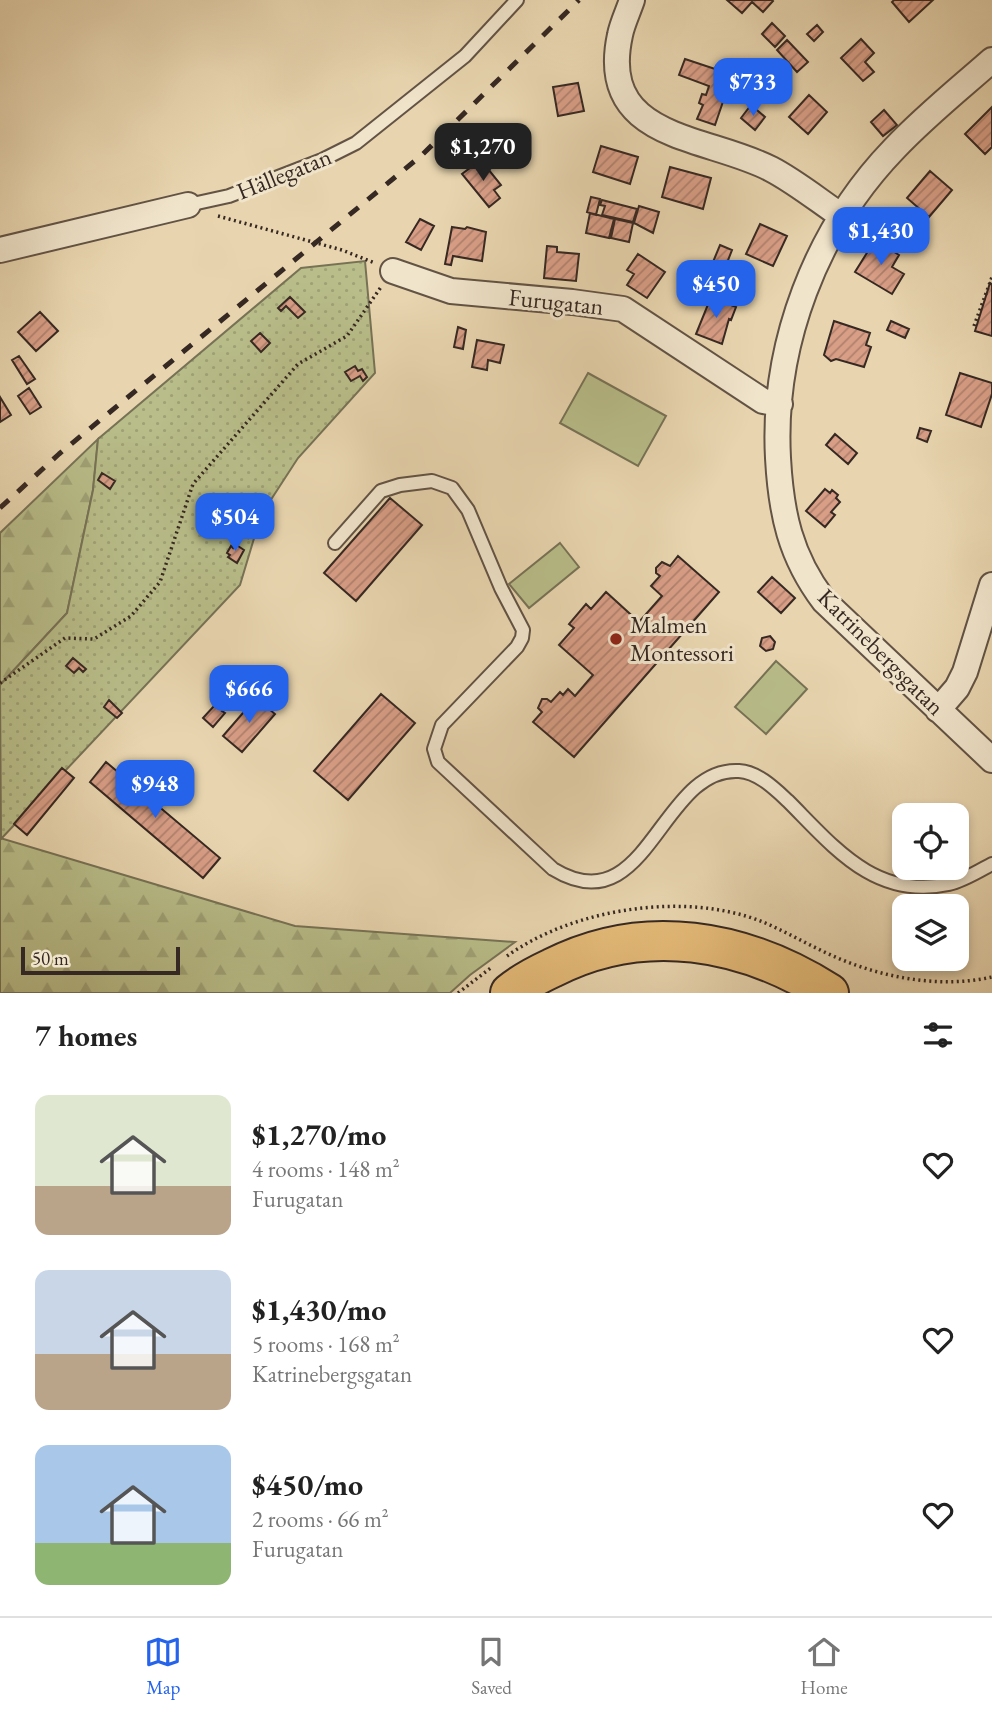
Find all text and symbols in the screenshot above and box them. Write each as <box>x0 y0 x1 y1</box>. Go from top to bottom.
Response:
pin: $733 <box>712 58 794 118</box>
text: $733 <box>729 66 777 96</box>
pin: $1,270 <box>426 124 540 183</box>
text: $1,270 <box>451 131 515 161</box>
street label: Hällegatan <box>232 140 336 207</box>
pin: $1,430 <box>824 208 938 267</box>
text: $1,430 <box>849 215 913 245</box>
pin: $450 <box>675 260 757 320</box>
text: $450 <box>692 268 740 298</box>
street label: Furugatan <box>507 281 605 322</box>
pin: $504 <box>194 494 276 553</box>
text: $504 <box>211 501 259 531</box>
street label: Katrinebergsgatan <box>811 582 952 722</box>
place label: Malmen Montessori <box>630 609 734 668</box>
marker: Malmen Montessori <box>608 631 624 647</box>
pin: $666 <box>208 666 290 725</box>
text: $666 <box>225 673 273 703</box>
pin: $948 <box>114 760 196 820</box>
text: $948 <box>131 768 179 798</box>
map controls <box>892 803 969 971</box>
button: locate <box>892 803 969 880</box>
button: layers <box>892 894 969 971</box>
scale bar <box>21 944 180 976</box>
text: 50 m <box>32 946 69 971</box>
text: 7 homes <box>35 1016 137 1055</box>
icon: filters <box>919 1016 957 1054</box>
text: $1,270/mo <box>252 1115 386 1154</box>
icon: home <box>91 1123 175 1207</box>
icon: heart <box>919 1146 957 1184</box>
text: 4 rooms · 148 m² <box>252 1154 400 1184</box>
text: Furugatan <box>252 1184 343 1214</box>
text: $1,430/mo <box>252 1290 386 1329</box>
icon: home <box>91 1298 175 1382</box>
icon: heart <box>919 1321 957 1359</box>
text: 5 rooms · 168 m² <box>252 1329 400 1359</box>
text: Katrinebergsgatan <box>252 1359 412 1389</box>
text: $450/mo <box>252 1465 363 1504</box>
icon: home <box>91 1473 175 1557</box>
icon: heart <box>919 1496 957 1534</box>
text: 2 rooms · 66 m² <box>252 1504 389 1534</box>
text: Furugatan <box>252 1534 343 1564</box>
tab: Map <box>144 1633 182 1700</box>
tab: Saved <box>471 1633 512 1700</box>
tab: Home <box>801 1633 848 1700</box>

